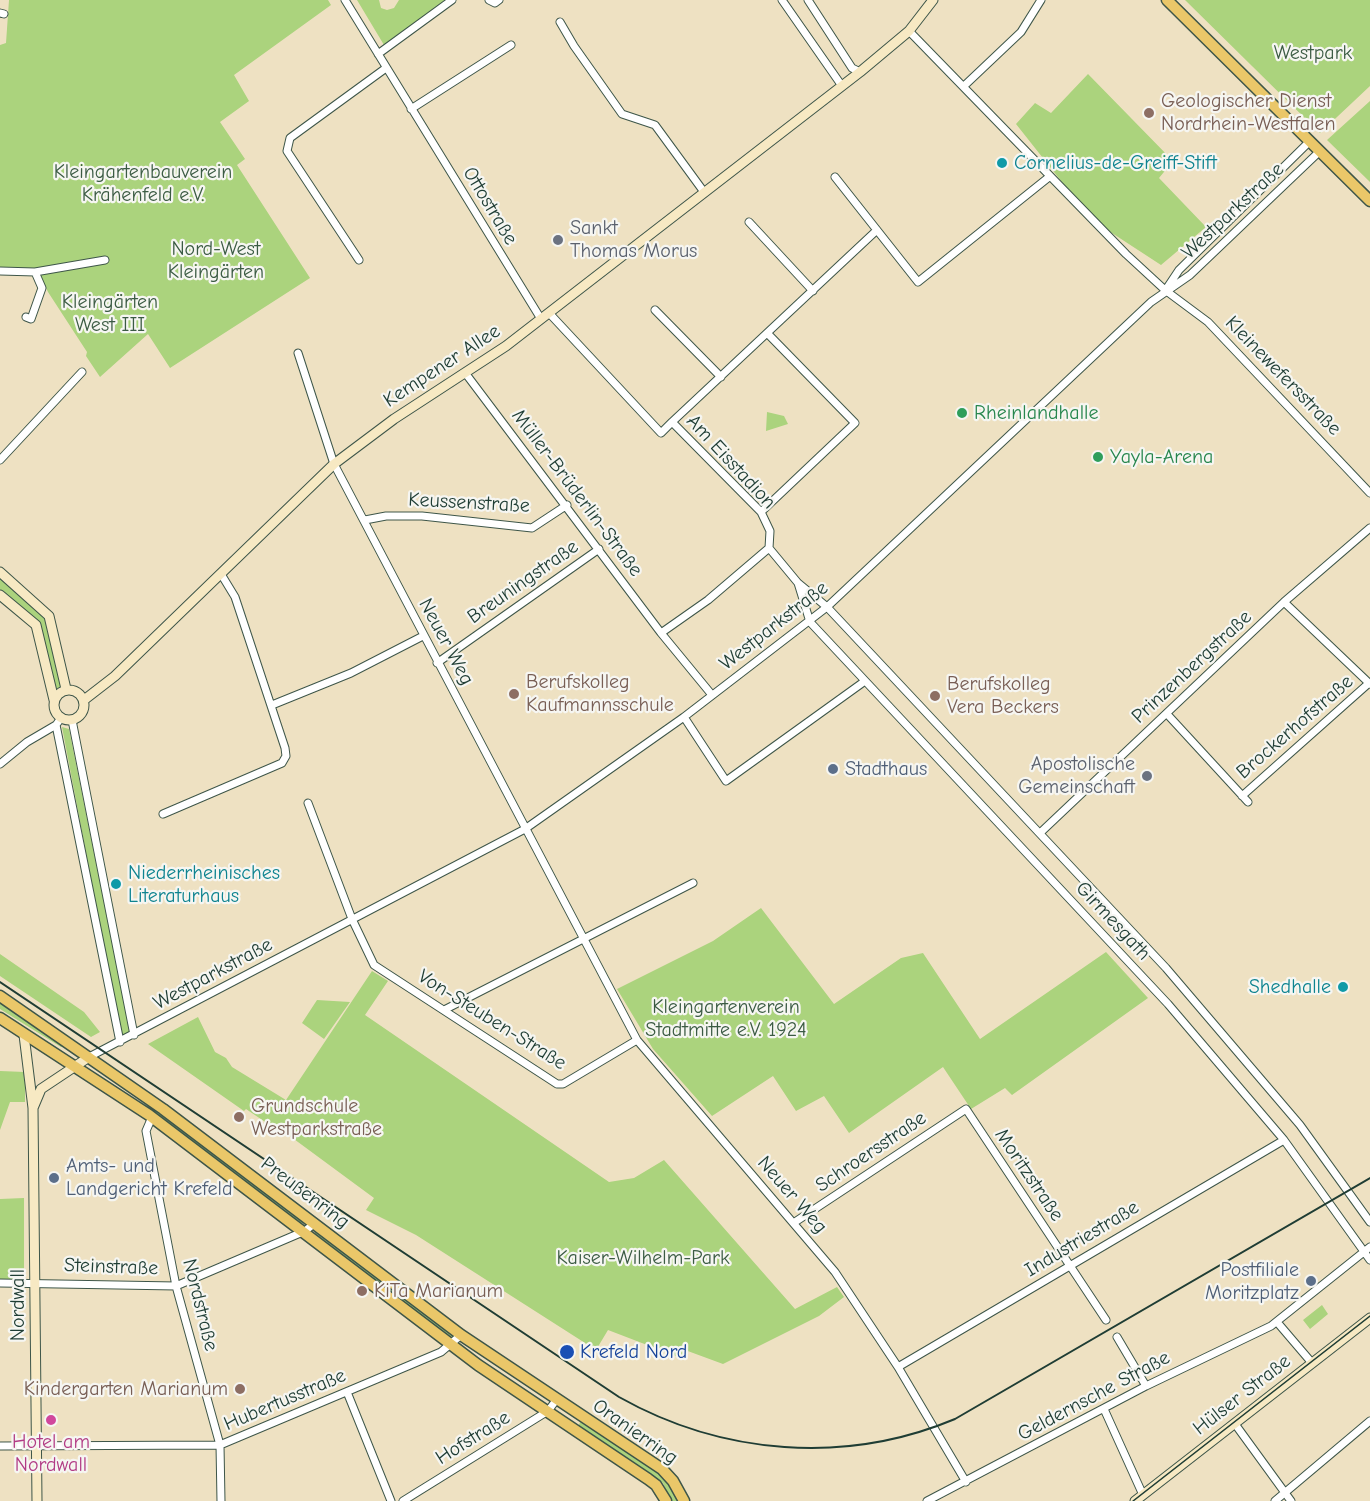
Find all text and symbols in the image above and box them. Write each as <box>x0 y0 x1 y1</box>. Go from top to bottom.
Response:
park label: Westpark <box>1274 41 1352 65</box>
place label: Geologischer Dienst Nordrhein-Westfalen <box>1161 89 1335 136</box>
marker: Geologischer Dienst Nordrhein-Westfalen <box>1142 106 1156 120</box>
place label: Cornelius-de-Greiff-Stift <box>1014 151 1217 175</box>
marker: Cornelius-de-Greiff-Stift <box>995 156 1009 170</box>
street label: Westparkstraße <box>1177 158 1289 264</box>
park label: Kleingartenbauverein Krähenfeld e.V. <box>54 160 232 207</box>
street label: Ottostraße <box>457 163 523 249</box>
place label: Sankt Thomas Morus <box>570 216 697 263</box>
marker: Sankt Thomas Morus <box>551 233 565 247</box>
park label: Nord-West Kleingärten <box>168 237 264 284</box>
park label: Kleingärten West III <box>62 290 158 337</box>
street label: Kleinewefersstraße <box>1220 311 1346 441</box>
street label: Kempener Allee <box>379 319 505 413</box>
place label: Rheinlandhalle <box>974 401 1098 425</box>
street label: Müller-Brüderlin-Straße <box>506 405 648 581</box>
marker: Rheinlandhalle <box>955 406 969 420</box>
street label: Am Eisstadion <box>681 410 781 514</box>
place label: Yayla-Arena <box>1110 445 1213 469</box>
marker: Yayla-Arena <box>1091 450 1105 464</box>
street label: Keussenstraße <box>408 488 530 518</box>
street label: Breuningstraße <box>463 535 583 629</box>
street label: Westparkstraße <box>715 576 833 676</box>
street label: Neuer Weg <box>413 595 479 689</box>
street label: Prinzenbergstraße <box>1127 605 1257 729</box>
place label: Berufskolleg Kaufmannsschule <box>526 670 674 717</box>
street label: Brockerhofstraße <box>1232 670 1358 784</box>
place label: Berufskolleg Vera Beckers <box>947 672 1059 719</box>
marker: Berufskolleg Kaufmannsschule <box>507 687 521 701</box>
marker: Berufskolleg Vera Beckers <box>928 689 942 703</box>
place label: Apostolische Gemeinschaft <box>1018 752 1135 799</box>
place label: Stadthaus <box>845 757 927 781</box>
marker: Stadthaus <box>826 762 840 776</box>
marker: Apostolische Gemeinschaft <box>1140 769 1154 783</box>
place label: Niederrheinisches Literaturhaus <box>128 861 280 908</box>
marker: Niederrheinisches Literaturhaus <box>109 877 123 891</box>
street label: Girmesgath <box>1070 877 1156 965</box>
street label: Westparkstraße <box>150 933 276 1015</box>
street label: Von-Steuben-Straße <box>413 965 571 1075</box>
place label: Shedhalle <box>1249 975 1331 999</box>
marker: Shedhalle <box>1336 980 1350 994</box>
park label: Kleingartenverein Stadtmitte e.V. 1924 <box>645 995 807 1042</box>
place label: Grundschule Westparkstraße <box>251 1094 382 1141</box>
street label: Schroersstraße <box>811 1106 931 1198</box>
marker: Grundschule Westparkstraße <box>232 1110 246 1124</box>
street label: Moritzstraße <box>989 1124 1069 1226</box>
street label: Neuer Weg <box>752 1151 832 1239</box>
street label: Preußenring <box>256 1152 354 1234</box>
place label: Amts- und Landgericht Krefeld <box>66 1154 232 1201</box>
marker: Amts- und Landgericht Krefeld <box>47 1171 61 1185</box>
street label: Industriestraße <box>1021 1196 1143 1282</box>
park label: Kaiser-Wilhelm-Park <box>556 1246 730 1270</box>
street label: Steinstraße <box>63 1253 159 1281</box>
street label: Nordstraße <box>177 1256 223 1354</box>
place label: Postfiliale Moritzplatz <box>1205 1258 1299 1305</box>
street label: Nordwall <box>6 1269 30 1341</box>
marker: Postfiliale Moritzplatz <box>1304 1274 1318 1288</box>
place label: KiTa Marianum <box>374 1279 503 1303</box>
marker: KiTa Marianum <box>355 1284 369 1298</box>
place label: Krefeld Nord <box>580 1340 687 1364</box>
marker: Krefeld Nord <box>558 1343 576 1361</box>
street label: Geldernsche Straße <box>1014 1346 1174 1446</box>
street label: Hülser Straße <box>1188 1349 1296 1441</box>
street label: Hubertusstraße <box>220 1364 350 1436</box>
place label: Kindergarten Marianum <box>24 1377 228 1401</box>
marker: Kindergarten Marianum <box>233 1382 247 1396</box>
street label: Oranierring <box>588 1394 682 1470</box>
street label: Hofstraße <box>431 1406 515 1470</box>
marker: Hotel am Nordwall <box>44 1413 58 1427</box>
place label: Hotel am Nordwall <box>12 1430 90 1477</box>

